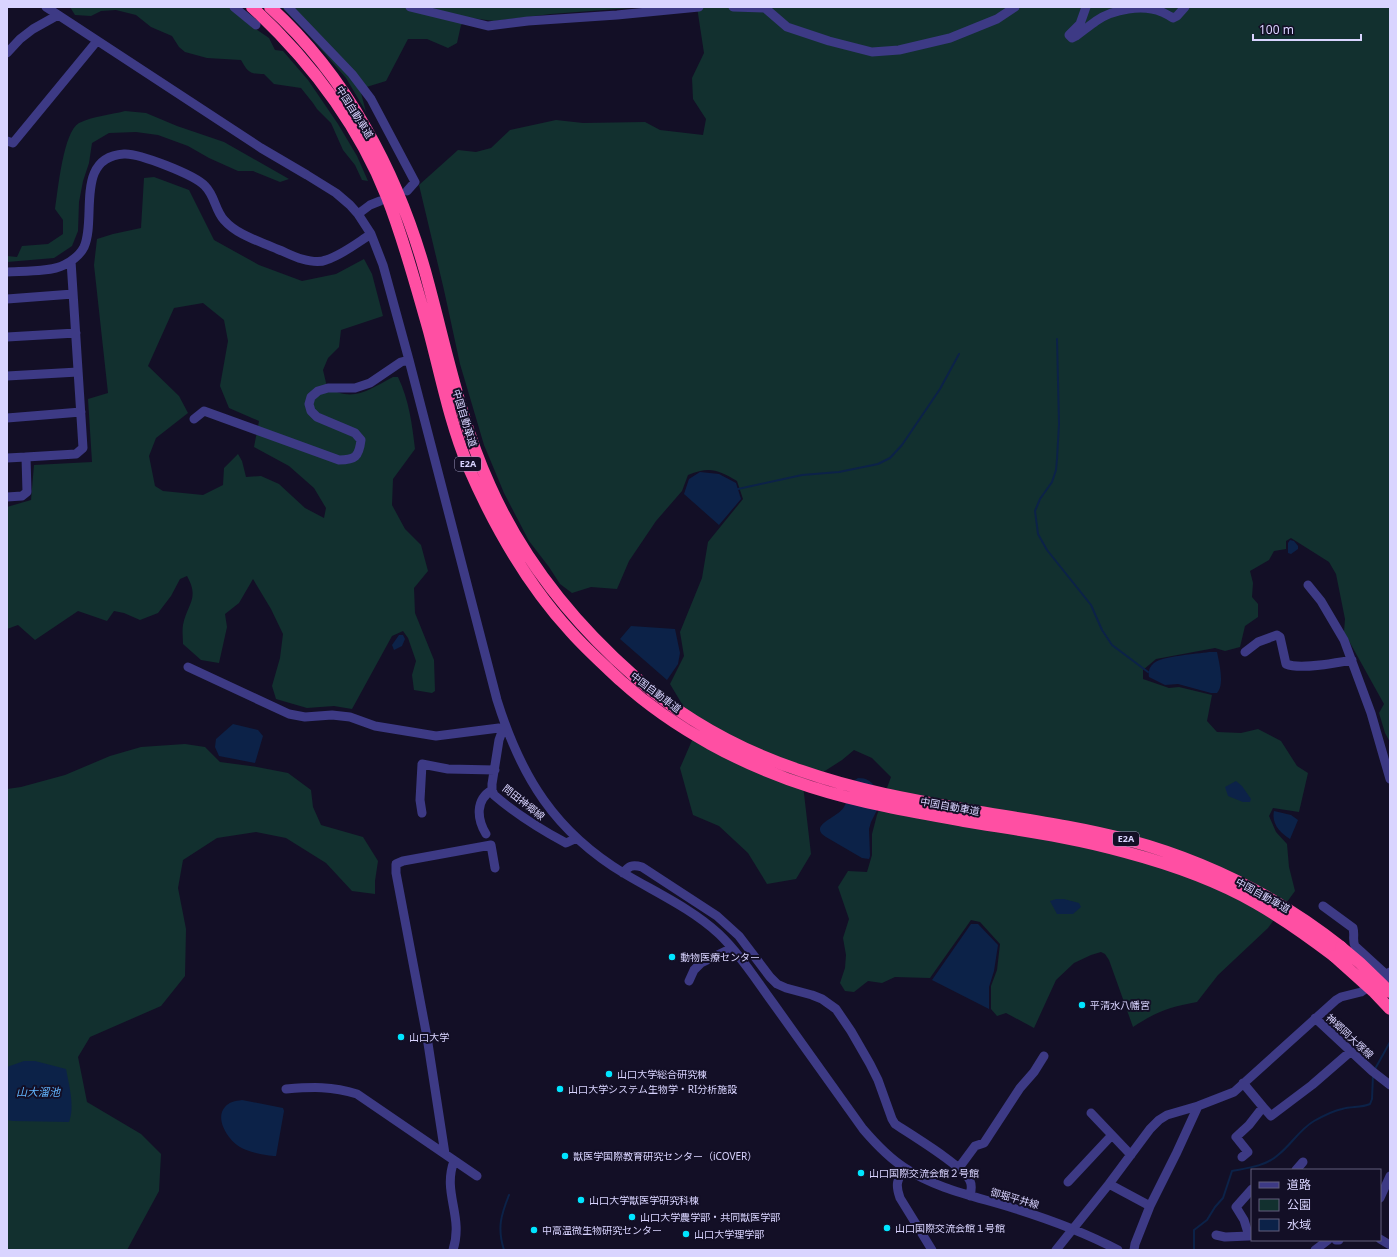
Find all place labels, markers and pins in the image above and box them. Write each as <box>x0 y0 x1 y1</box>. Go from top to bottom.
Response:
place label: 動物医療センター <box>680 950 760 964</box>
marker: 動物医療センター <box>667 952 677 962</box>
place label: 平清水八幡宮 <box>1090 998 1150 1012</box>
marker: 平清水八幡宮 <box>1077 1000 1087 1010</box>
place label: 山口大学 <box>409 1030 449 1044</box>
marker: 山口大学 <box>396 1032 406 1042</box>
place label: 山口大学総合研究棟 <box>617 1067 707 1081</box>
marker: 山口大学総合研究棟 <box>604 1069 614 1079</box>
place label: 山口大学システム生物学・RI分析施設 <box>568 1082 737 1096</box>
marker: 山口大学システム生物学・RI分析施設 <box>555 1084 565 1094</box>
place label: 獣医学国際教育研究センター（iCOVER） <box>573 1149 757 1163</box>
marker: 獣医学国際教育研究センター（iCOVER） <box>560 1151 570 1161</box>
place label: 山口国際交流会館２号館 <box>869 1166 979 1180</box>
marker: 山口国際交流会館２号館 <box>856 1168 866 1178</box>
place label: 山口大学獣医学研究科棟 <box>589 1193 699 1207</box>
marker: 山口大学獣医学研究科棟 <box>576 1195 586 1205</box>
place label: 山口大学農学部・共同獣医学部 <box>640 1210 780 1224</box>
marker: 山口大学農学部・共同獣医学部 <box>627 1212 637 1222</box>
place label: 山口国際交流会館１号館 <box>895 1221 1005 1235</box>
place label: 中高温微生物研究センター <box>542 1223 662 1237</box>
marker: 山口国際交流会館１号館 <box>882 1223 892 1233</box>
marker: 中高温微生物研究センター <box>529 1225 539 1235</box>
place label: 山口大学理学部 <box>694 1227 764 1241</box>
marker: 山口大学理学部 <box>681 1229 691 1239</box>

